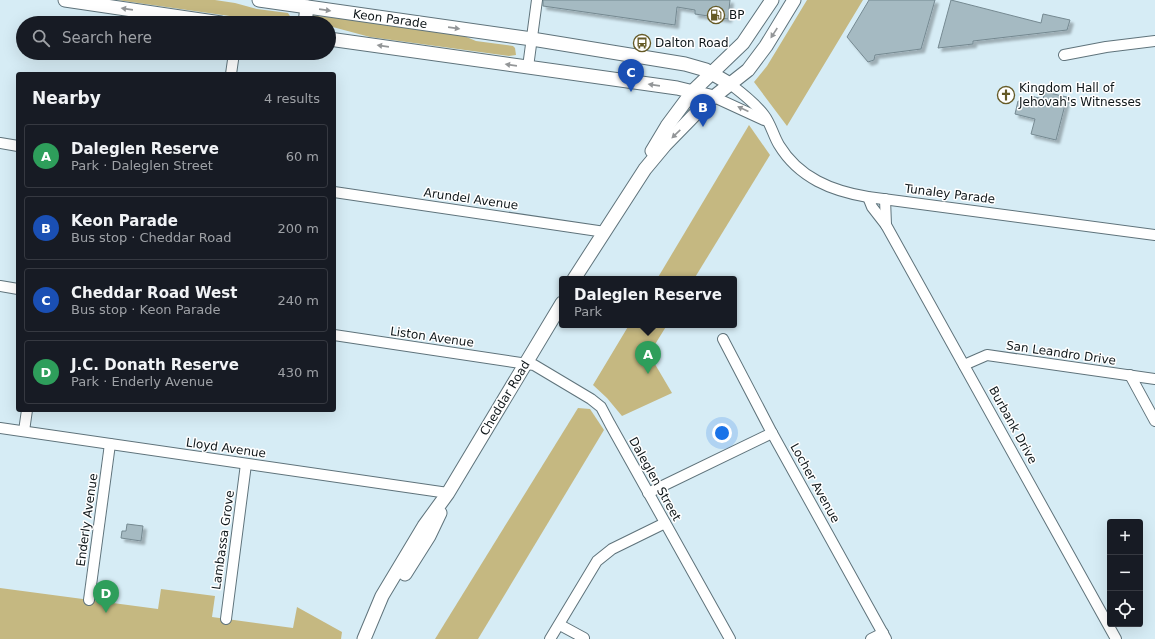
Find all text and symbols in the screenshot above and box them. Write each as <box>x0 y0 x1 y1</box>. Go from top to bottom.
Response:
fuel station icon: BP <box>706 5 726 25</box>
one-way arrow <box>121 6 133 12</box>
one-way arrow <box>319 7 331 13</box>
street label: Keon Parade <box>352 7 428 31</box>
place label: BP <box>729 8 744 22</box>
search box <box>16 16 336 60</box>
one-way arrow <box>448 25 460 31</box>
icon: search <box>30 27 52 49</box>
one-way arrow <box>770 28 778 39</box>
text: Search here <box>62 29 152 47</box>
bus stop icon: Dalton Road <box>632 33 652 53</box>
place label: Dalton Road <box>655 36 729 50</box>
one-way arrow <box>377 43 389 49</box>
pin: C <box>618 59 644 92</box>
one-way arrow <box>505 62 518 68</box>
place label: Kingdom Hall of Jehovah's Witnesses <box>1018 81 1141 109</box>
one-way arrow <box>648 82 660 88</box>
church icon: Kingdom Hall of Jehovah's Witnesses <box>996 85 1016 105</box>
text: Nearby <box>32 88 101 108</box>
text: 4 results <box>264 91 320 106</box>
pin: B <box>690 94 716 127</box>
one-way arrow <box>737 106 749 112</box>
one-way arrow <box>671 129 681 139</box>
text: Daleglen Reserve <box>71 140 219 158</box>
text: A <box>41 149 51 164</box>
text: 60 m <box>286 149 319 164</box>
text: Park · Daleglen Street <box>71 158 213 173</box>
street label: Tunaley Parade <box>903 181 996 206</box>
street label: Arundel Avenue <box>423 185 519 213</box>
text: Keon Parade <box>71 212 178 230</box>
text: B <box>41 221 51 236</box>
text: 200 m <box>277 221 319 236</box>
text: Bus stop · Cheddar Road <box>71 230 231 245</box>
popup <box>559 276 737 328</box>
text: Cheddar Road West <box>71 284 237 302</box>
text: Daleglen Reserve <box>574 286 722 304</box>
text: C <box>41 293 51 308</box>
text: 240 m <box>277 293 319 308</box>
text: Bus stop · Keon Parade <box>71 302 221 317</box>
text: Park <box>574 304 602 319</box>
street label: Liston Avenue <box>389 324 475 350</box>
street label: San Leandro Drive <box>1005 338 1117 368</box>
pin: A <box>635 341 661 374</box>
text: J.C. Donath Reserve <box>71 356 239 374</box>
street label: Cheddar Road <box>477 358 533 438</box>
text: D <box>41 365 51 380</box>
text: 430 m <box>277 365 319 380</box>
text: Park · Enderly Avenue <box>71 374 213 389</box>
street label: Burbank Drive <box>986 384 1040 466</box>
your location <box>712 423 732 443</box>
street label: Lloyd Avenue <box>185 435 267 461</box>
street label: Daleglen Street <box>626 435 684 524</box>
street label: Locher Avenue <box>787 441 843 525</box>
street label: Enderly Avenue <box>74 472 100 568</box>
street label: Lambassa Grove <box>209 489 237 591</box>
map controls <box>1107 519 1143 627</box>
button: + <box>1107 519 1143 555</box>
button: − <box>1107 555 1143 591</box>
pin: D <box>93 580 119 613</box>
button: locate <box>1107 591 1143 627</box>

